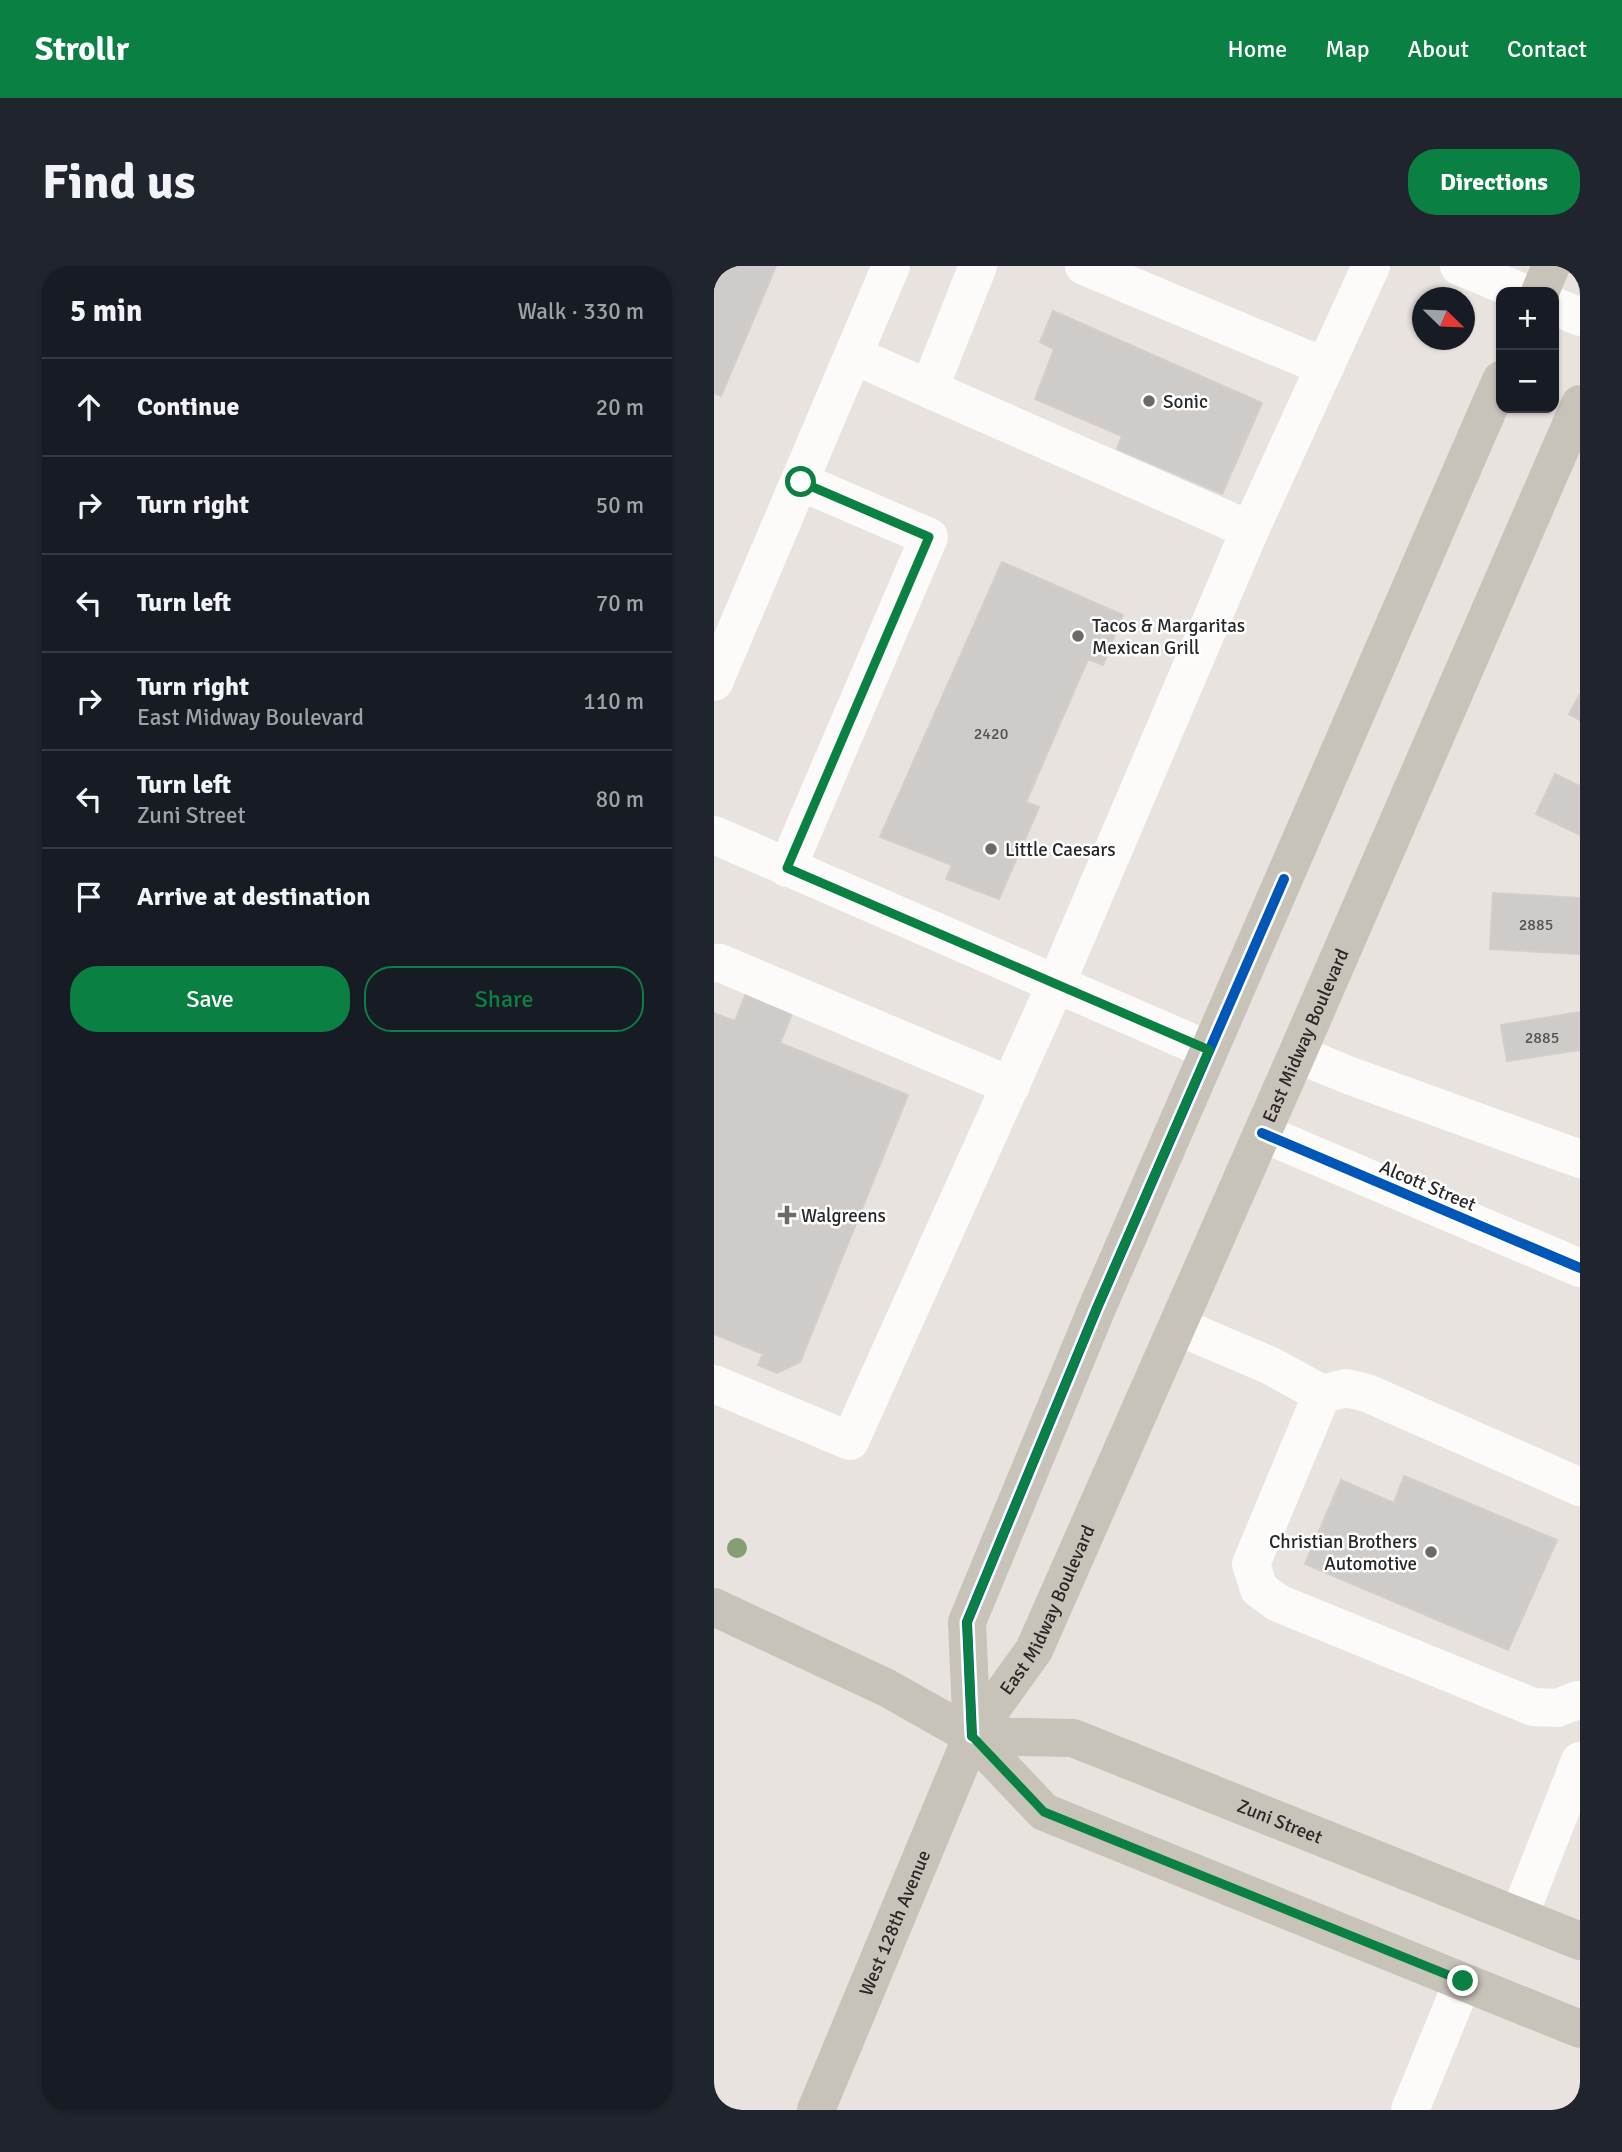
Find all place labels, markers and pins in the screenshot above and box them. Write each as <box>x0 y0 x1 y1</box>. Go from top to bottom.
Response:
place label: Sonic <box>1163 390 1208 414</box>
marker: Sonic <box>1141 393 1157 409</box>
place label: Tacos & Margaritas Mexican Grill <box>1092 614 1245 660</box>
marker: Tacos & Margaritas Mexican Grill <box>1070 628 1086 644</box>
place label: Little Caesars <box>1005 838 1116 862</box>
marker: Little Caesars <box>983 841 999 857</box>
place label: Walgreens <box>801 1204 886 1228</box>
marker: Walgreens <box>779 1207 795 1223</box>
place label: Christian Brothers Automotive <box>1269 1530 1417 1576</box>
marker: Christian Brothers Automotive <box>1423 1544 1439 1560</box>

